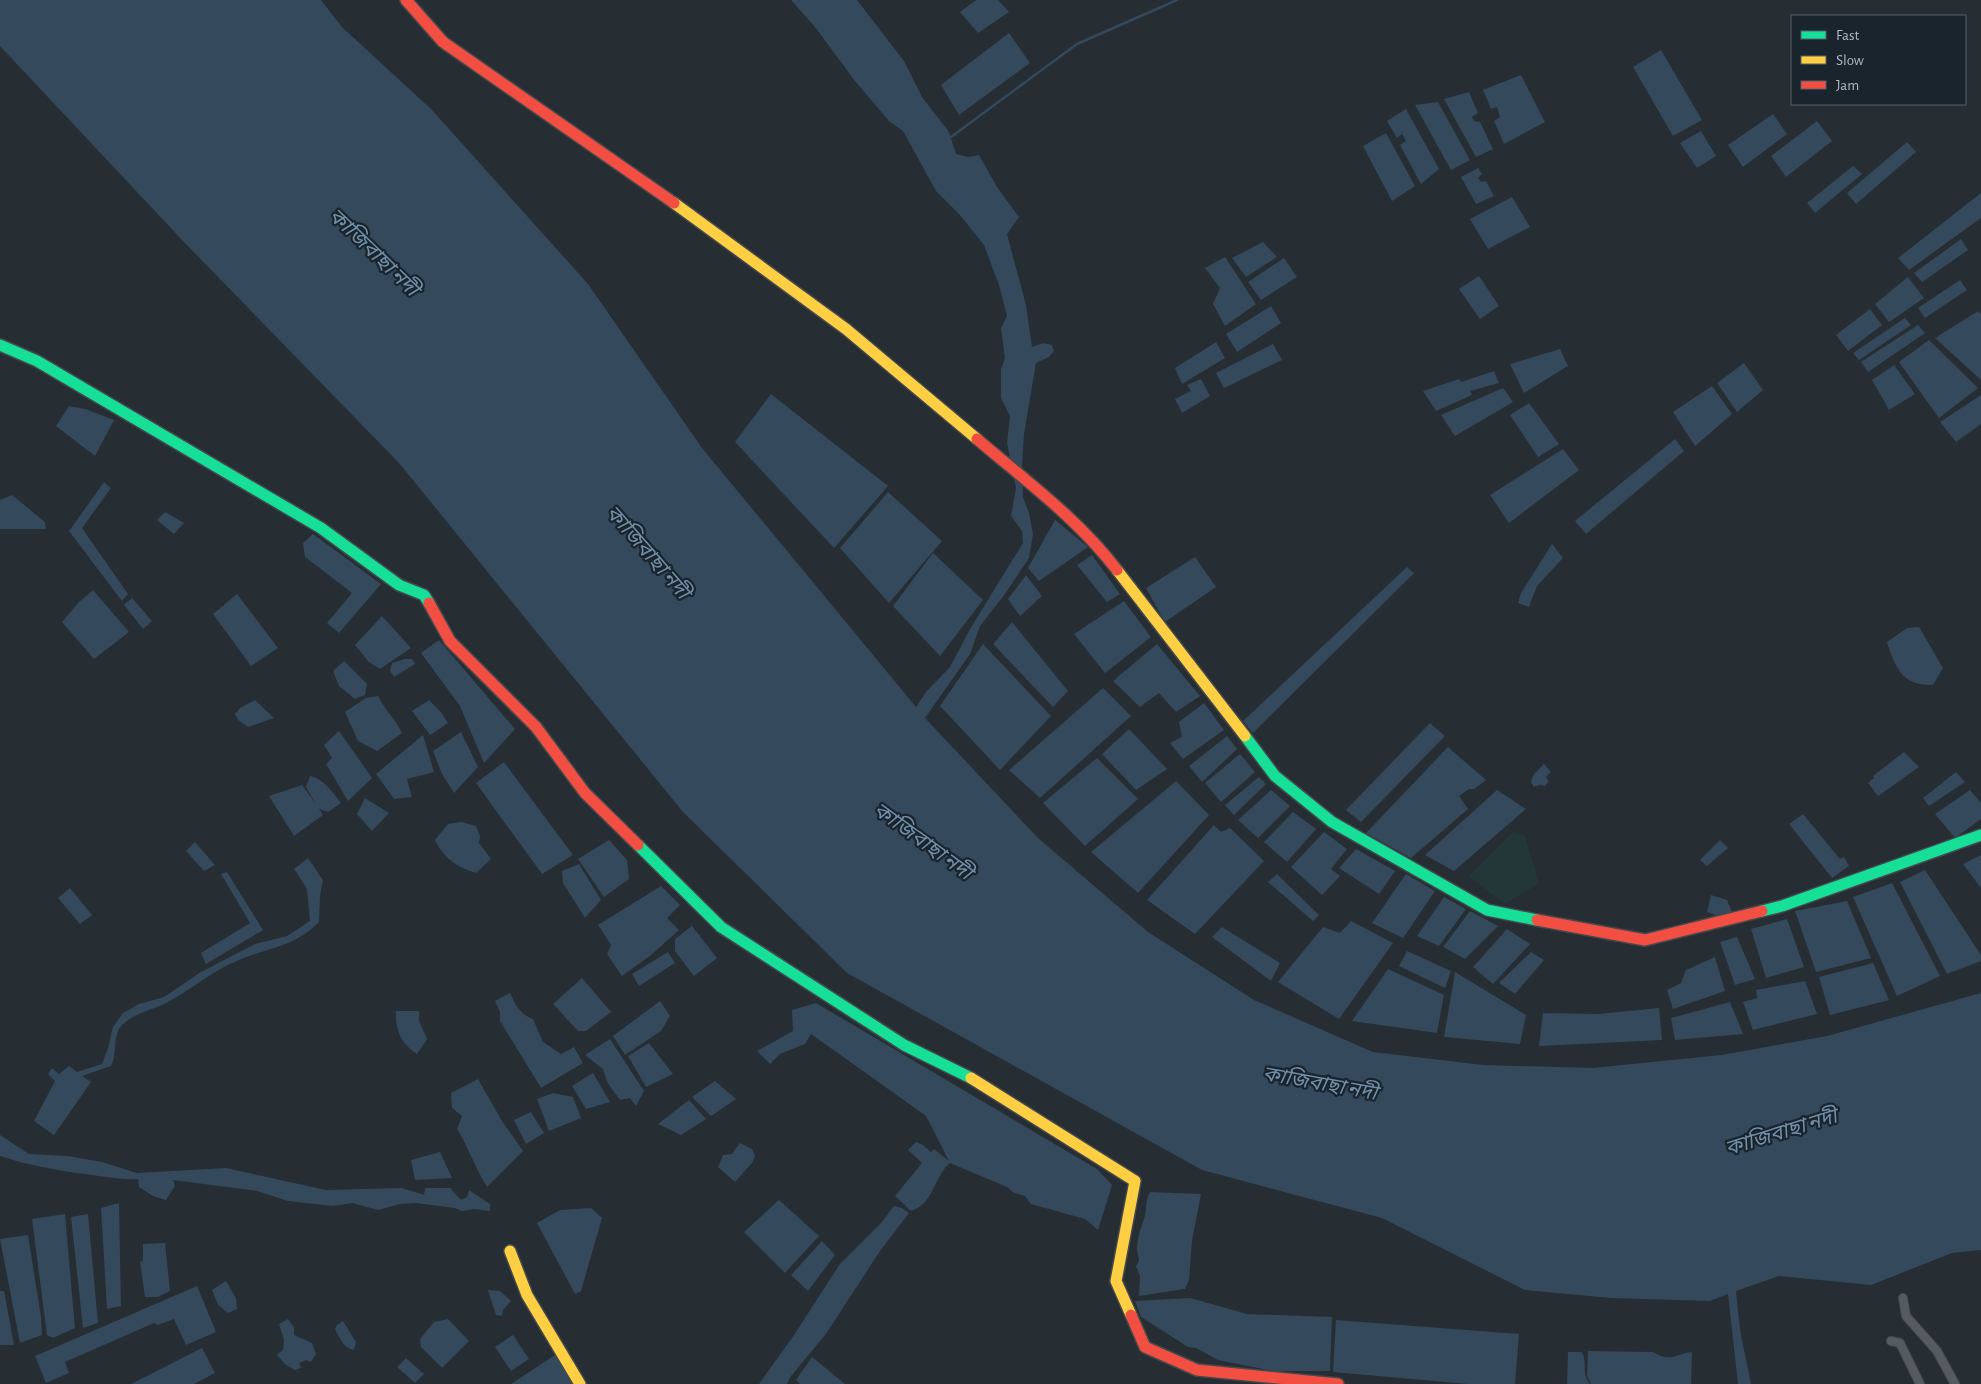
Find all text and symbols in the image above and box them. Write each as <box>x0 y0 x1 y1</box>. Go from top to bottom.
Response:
legend <box>1791 15 1966 105</box>
text: Fast <box>1836 28 1860 43</box>
text: Slow <box>1836 53 1864 68</box>
text: Jam <box>1836 78 1859 93</box>
water label: কাজিবাছা নদী <box>325 202 428 303</box>
water label: কাজিবাছা নদী <box>602 500 699 606</box>
water label: কাজিবাছা নদী <box>870 796 981 886</box>
water label: কাজিবাছা নদী <box>1261 1060 1384 1105</box>
water label: কাজিবাছা নদী <box>1722 1101 1844 1159</box>

